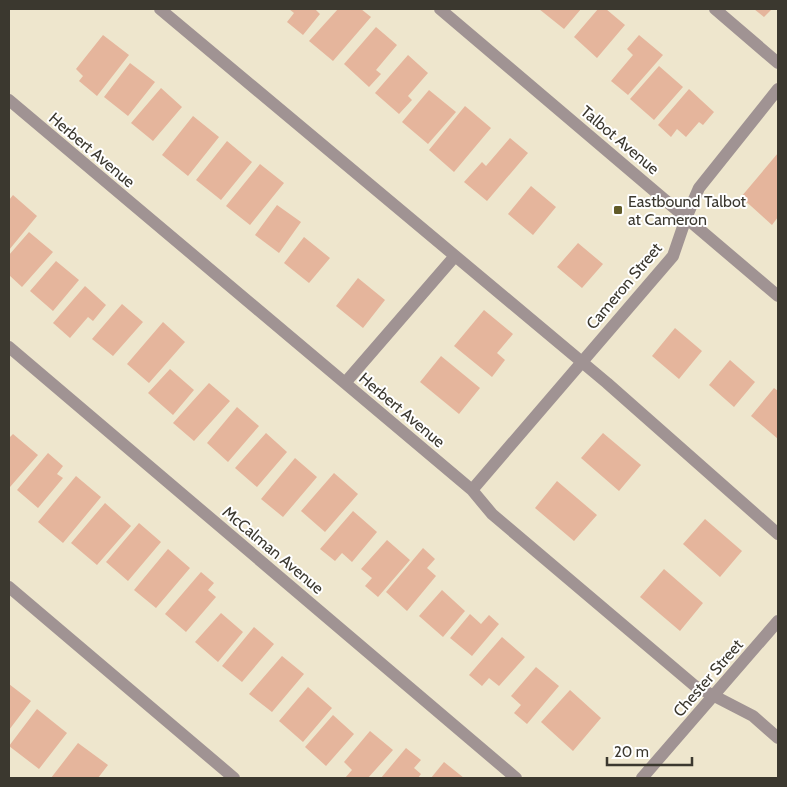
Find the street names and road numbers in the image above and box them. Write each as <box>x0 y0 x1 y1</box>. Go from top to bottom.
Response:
street label: Talbot Avenue <box>577 102 663 178</box>
street label: Herbert Avenue <box>45 109 139 191</box>
street label: Cameron Street <box>582 238 666 333</box>
street label: Herbert Avenue <box>355 369 449 451</box>
street label: McCalman Avenue <box>219 502 327 598</box>
street label: Chester Street <box>669 635 747 721</box>

